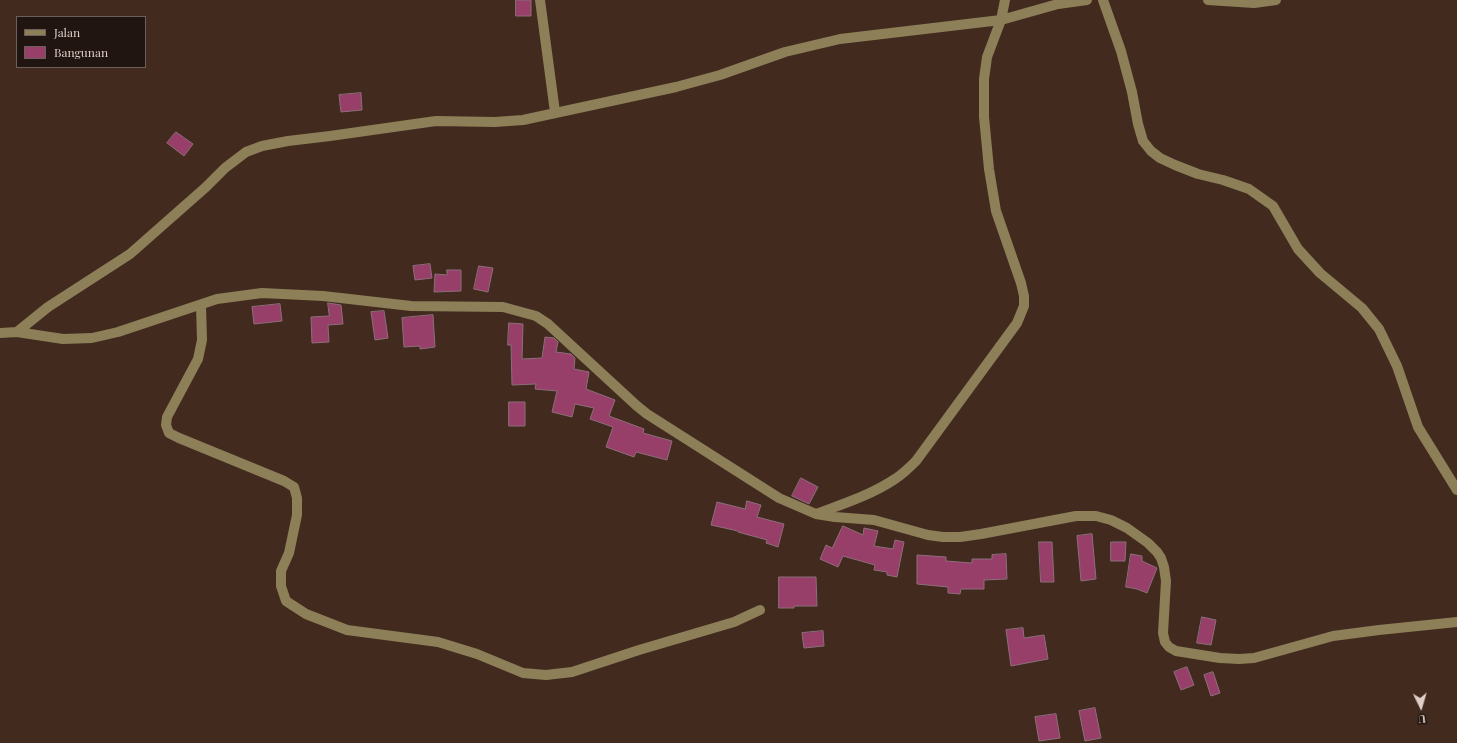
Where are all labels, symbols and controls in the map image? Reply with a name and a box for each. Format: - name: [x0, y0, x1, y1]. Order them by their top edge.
- legend: [16, 16, 146, 68]
- text: Jalan: [54, 24, 80, 40]
- text: Bangunan: [54, 44, 108, 60]
- north arrow: [1401, 687, 1441, 727]
- text: U: [1418, 712, 1427, 727]

